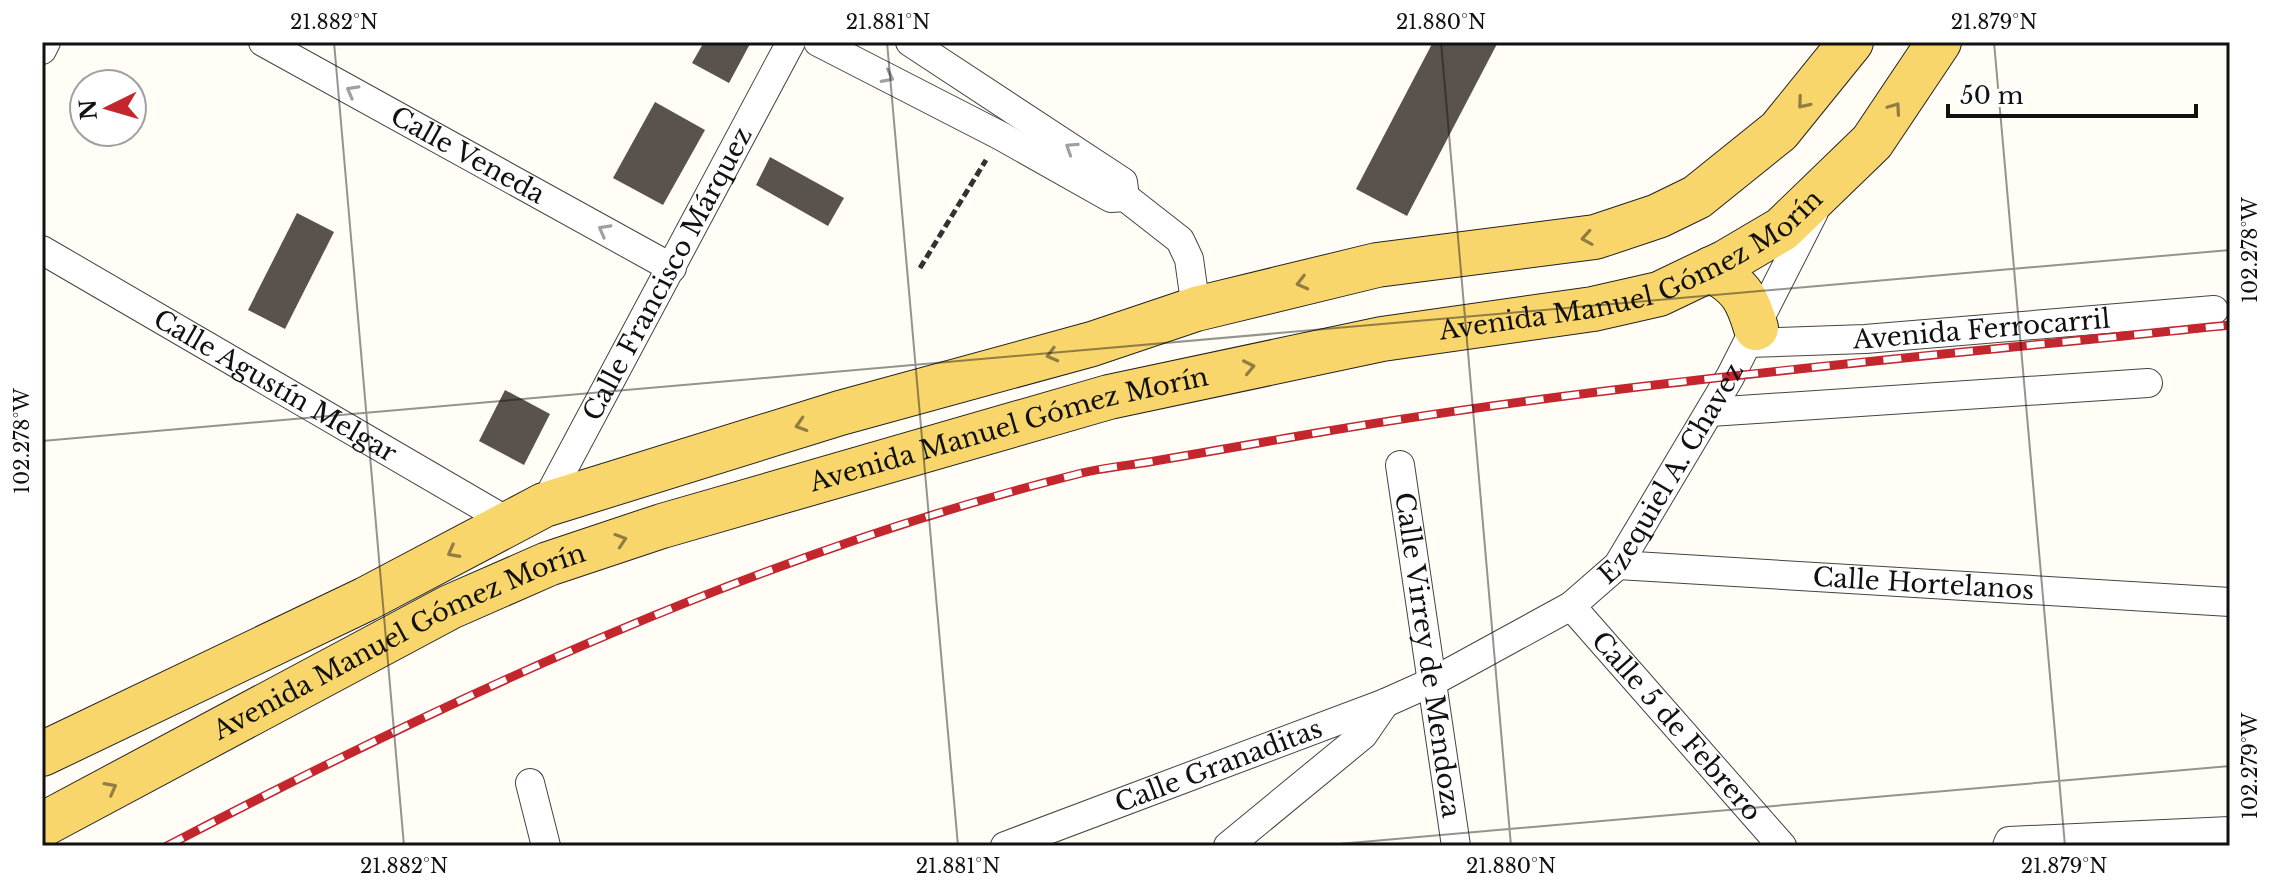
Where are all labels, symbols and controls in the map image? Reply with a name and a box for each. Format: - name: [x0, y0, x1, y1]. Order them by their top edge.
- text: 21.882°N: [290, 10, 378, 34]
- text: 21.881°N: [846, 10, 930, 34]
- text: 21.880°N: [1396, 10, 1486, 34]
- text: 21.879°N: [1951, 10, 2037, 34]
- north arrow: [68, 68, 148, 148]
- one-way arrow: [879, 68, 894, 83]
- scale bar: [1948, 68, 2196, 118]
- text: 50 m: [1960, 81, 2024, 110]
- one-way arrow: [346, 85, 361, 101]
- one-way arrow: [1798, 94, 1813, 108]
- text: N: [74, 98, 103, 121]
- street label: Calle Veneda: [385, 100, 551, 211]
- one-way arrow: [1886, 102, 1901, 116]
- street label: Calle Francisco Márquez: [576, 122, 759, 426]
- one-way arrow: [1066, 142, 1080, 157]
- street label: Avenida Manuel Gómez Morín: [1436, 183, 1829, 347]
- text: 102.278°W: [2238, 197, 2262, 303]
- one-way arrow: [598, 225, 612, 240]
- one-way arrow: [1580, 229, 1593, 246]
- one-way arrow: [1295, 274, 1309, 291]
- street label: Calle Agustín Melgar: [148, 303, 403, 469]
- street label: Avenida Ferrocarril: [1851, 303, 2111, 355]
- one-way arrow: [1045, 346, 1059, 363]
- street label: Ezequiel A. Chavez: [1592, 358, 1750, 591]
- one-way arrow: [1242, 359, 1255, 376]
- street label: Avenida Manuel Gómez Morín: [805, 360, 1211, 499]
- text: 102.278°W: [10, 388, 34, 494]
- one-way arrow: [795, 416, 809, 432]
- street label: Calle Virrey de Mendoza: [1388, 490, 1468, 820]
- one-way arrow: [613, 533, 627, 549]
- street label: Avenida Manuel Gómez Morín: [206, 537, 590, 747]
- one-way arrow: [447, 542, 461, 557]
- street label: Calle Hortelanos: [1812, 561, 2035, 606]
- street label: Calle 5 de Febrero: [1585, 625, 1768, 827]
- street label: Calle Granaditas: [1110, 712, 1326, 819]
- text: 102.279°W: [2238, 712, 2262, 819]
- one-way arrow: [102, 782, 116, 798]
- text: 21.882°N: [360, 854, 448, 878]
- text: 21.881°N: [916, 854, 1000, 878]
- text: 21.880°N: [1466, 854, 1556, 878]
- text: 21.879°N: [2021, 854, 2107, 878]

